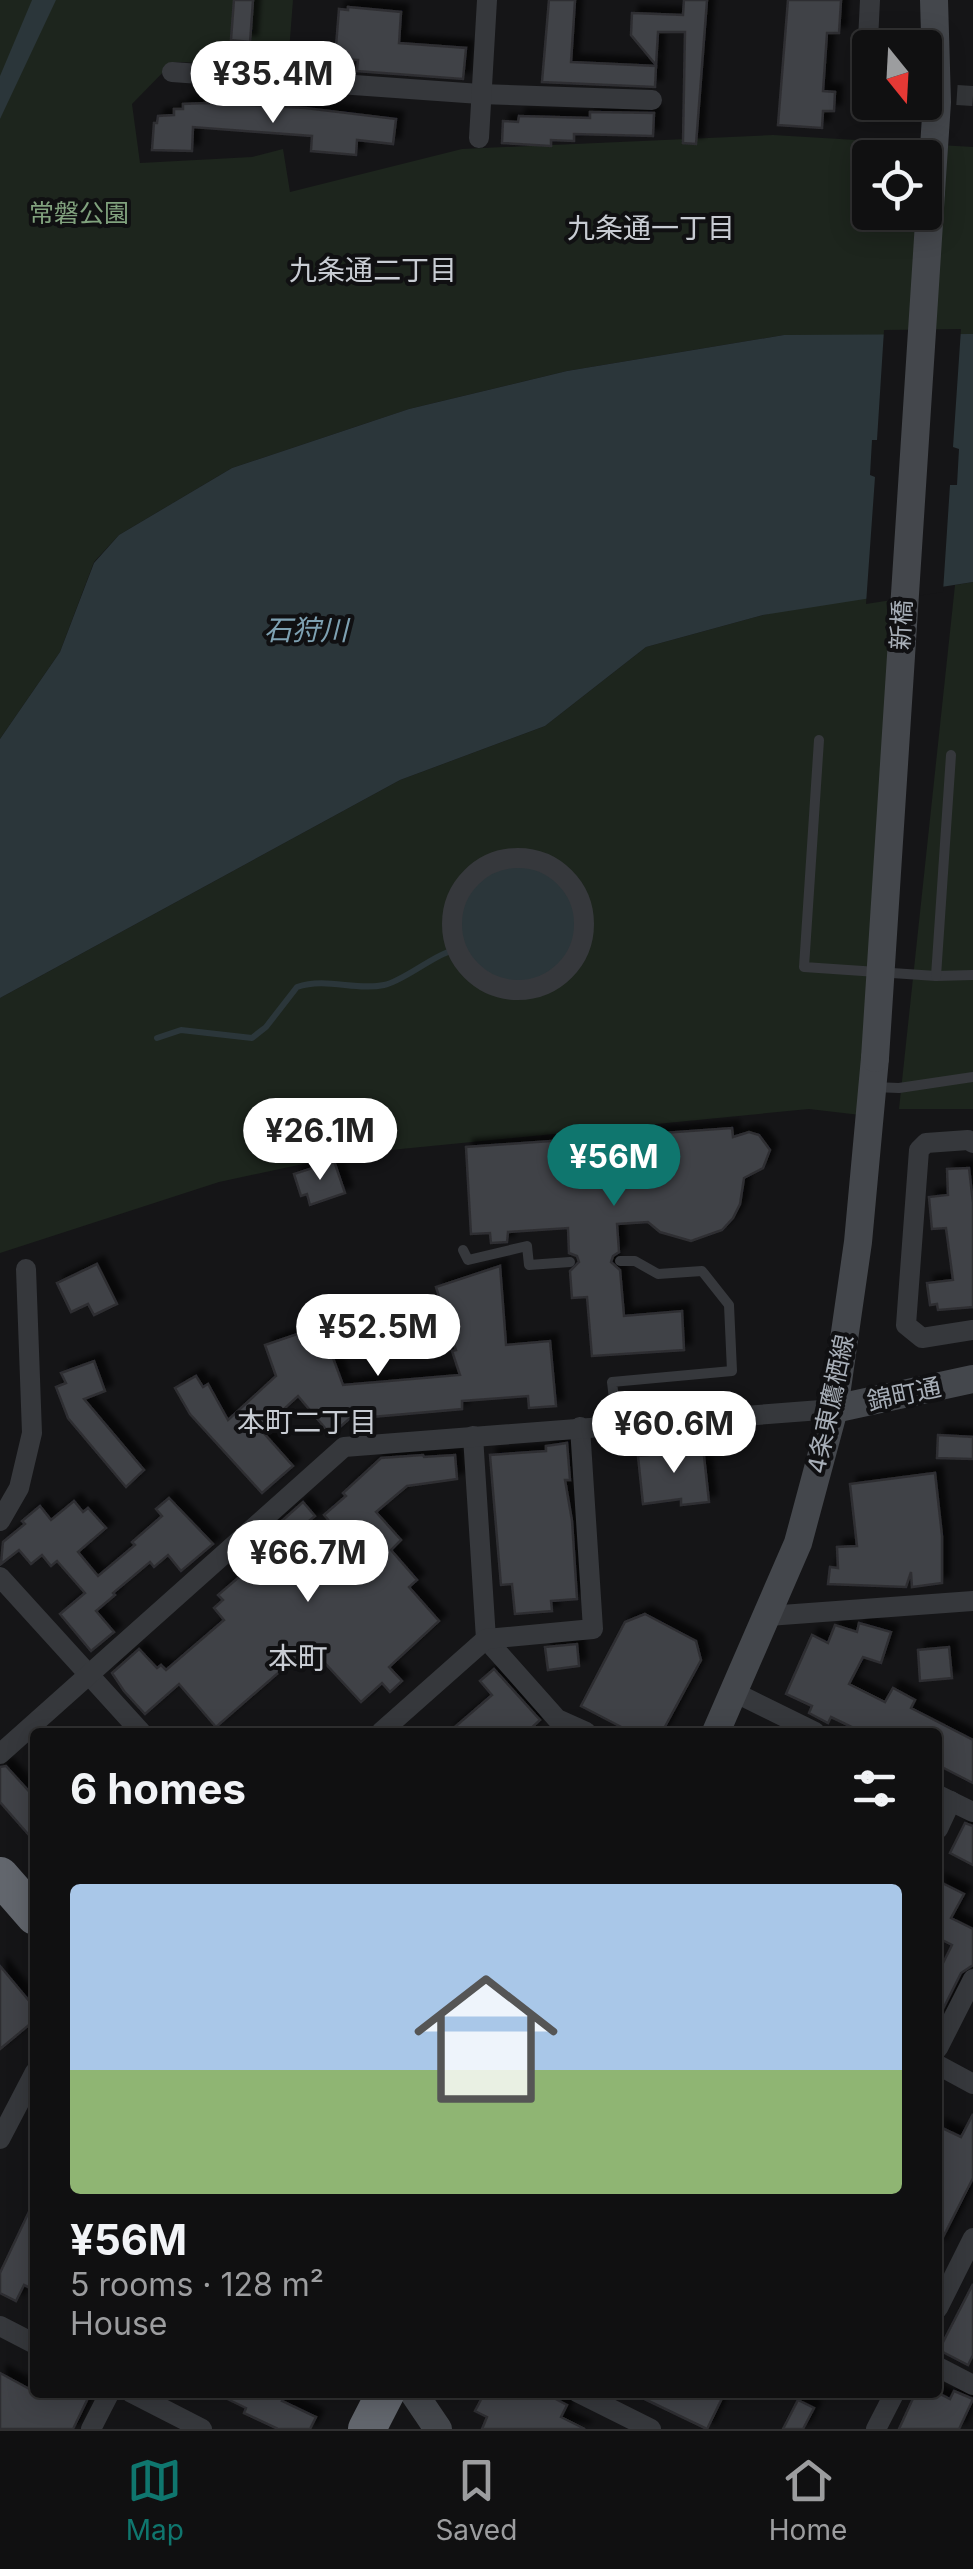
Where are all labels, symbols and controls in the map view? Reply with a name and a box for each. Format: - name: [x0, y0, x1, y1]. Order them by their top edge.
- north arrow: [852, 30, 942, 120]
- map controls: [852, 30, 942, 230]
- pin: ¥35.4M: [192, 41, 354, 126]
- text: ¥35.4M: [213, 54, 333, 93]
- button: locate: [852, 140, 942, 230]
- park label: 常磐公園: [29, 198, 129, 228]
- district label: 九条通一丁目: [567, 211, 735, 245]
- district label: 九条通二丁目: [289, 253, 457, 287]
- street label: 新橋: [885, 599, 917, 651]
- water label: 石狩川: [264, 613, 351, 647]
- pin: ¥26.1M: [239, 1098, 401, 1183]
- text: ¥26.1M: [265, 1111, 375, 1150]
- pin: ¥56M: [555, 1124, 673, 1209]
- text: ¥56M: [569, 1137, 659, 1176]
- pin: ¥52.5M: [297, 1294, 459, 1379]
- text: ¥52.5M: [318, 1307, 438, 1346]
- street label: 4条東鷹栖線: [801, 1332, 859, 1476]
- street label: 錦町通: [864, 1372, 944, 1416]
- pin: ¥60.6M: [593, 1391, 755, 1476]
- text: ¥60.6M: [614, 1404, 734, 1443]
- district label: 本町二丁目: [237, 1405, 377, 1439]
- pin: ¥66.7M: [227, 1520, 389, 1605]
- text: ¥66.7M: [249, 1533, 367, 1572]
- district label: 本町: [268, 1640, 328, 1676]
- icon: filters: [847, 1761, 902, 1816]
- text: 6 homes: [70, 1763, 246, 1814]
- icon: home: [396, 1949, 576, 2129]
- text: ¥56M: [70, 2214, 187, 2265]
- text: 5 rooms · 128 m²: [70, 2265, 324, 2304]
- text: House: [70, 2304, 167, 2343]
- tab: Map: [126, 2453, 184, 2547]
- tab: Saved: [435, 2453, 517, 2547]
- tab: Home: [769, 2453, 847, 2547]

